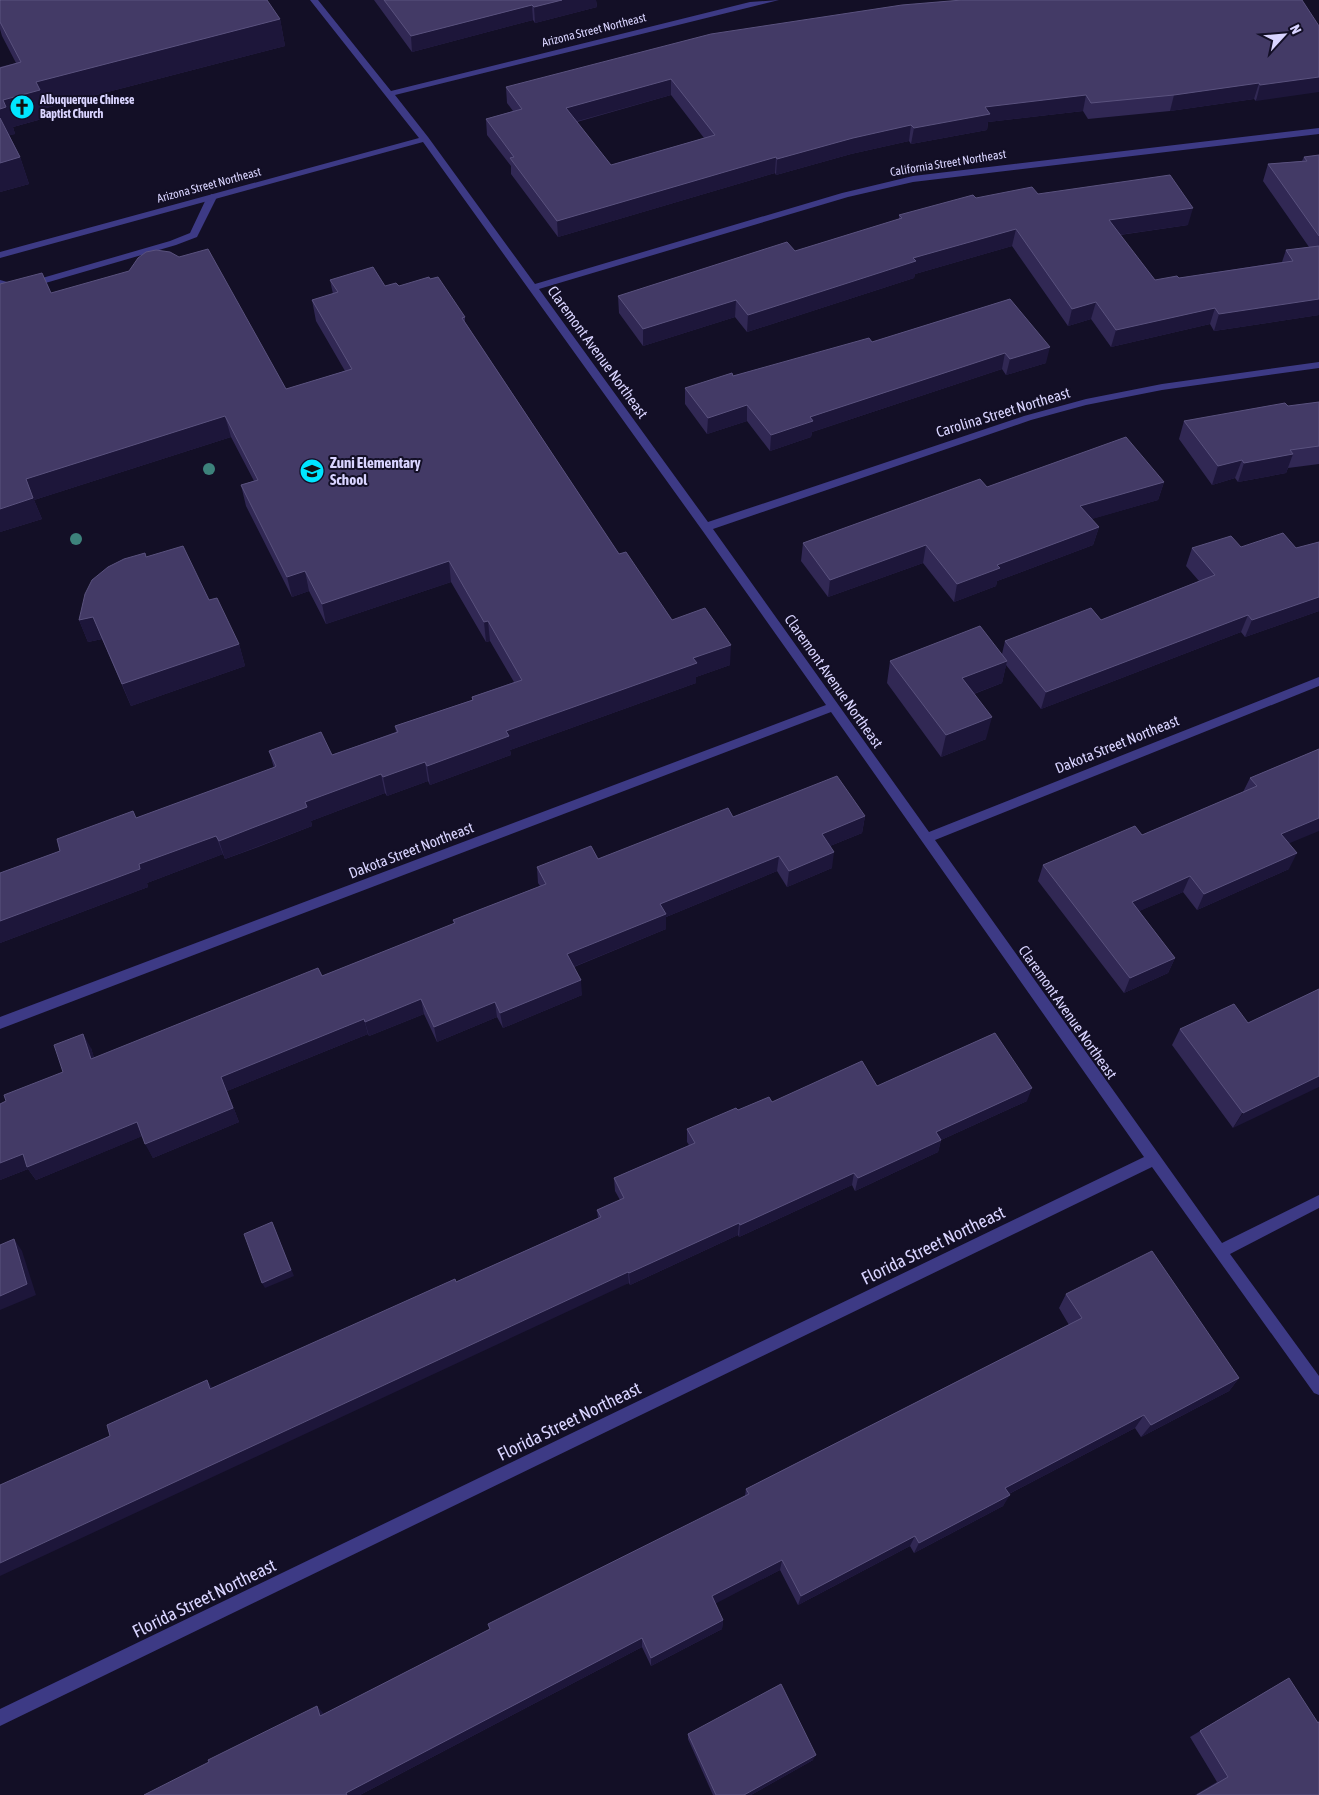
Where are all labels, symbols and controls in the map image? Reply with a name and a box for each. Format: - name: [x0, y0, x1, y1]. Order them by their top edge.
- street label: Arizona Street Northeast: [540, 10, 648, 50]
- north arrow: [1259, 10, 1309, 60]
- text: N: [1287, 22, 1305, 37]
- place label: Albuquerque Chinese Baptist Church: [39, 93, 135, 121]
- church icon: Albuquerque Chinese Baptist Church: [9, 94, 35, 120]
- street label: California Street Northeast: [889, 147, 1008, 179]
- street label: Arizona Street Northeast: [155, 164, 263, 206]
- street label: Claremont Avenue Northeast: [544, 283, 652, 421]
- street label: Carolina Street Northeast: [934, 384, 1072, 440]
- place label: Zuni Elementary School: [330, 454, 421, 488]
- school or university icon: Zuni Elementary School: [299, 458, 325, 484]
- street label: Claremont Avenue Northeast: [781, 611, 887, 751]
- street label: Dakota Street Northeast: [1053, 711, 1181, 777]
- street label: Dakota Street Northeast: [346, 818, 476, 882]
- street label: Claremont Avenue Northeast: [1015, 942, 1121, 1082]
- street label: Florida Street Northeast: [858, 1201, 1008, 1289]
- street label: Florida Street Northeast: [494, 1377, 644, 1465]
- street label: Florida Street Northeast: [129, 1554, 279, 1642]

